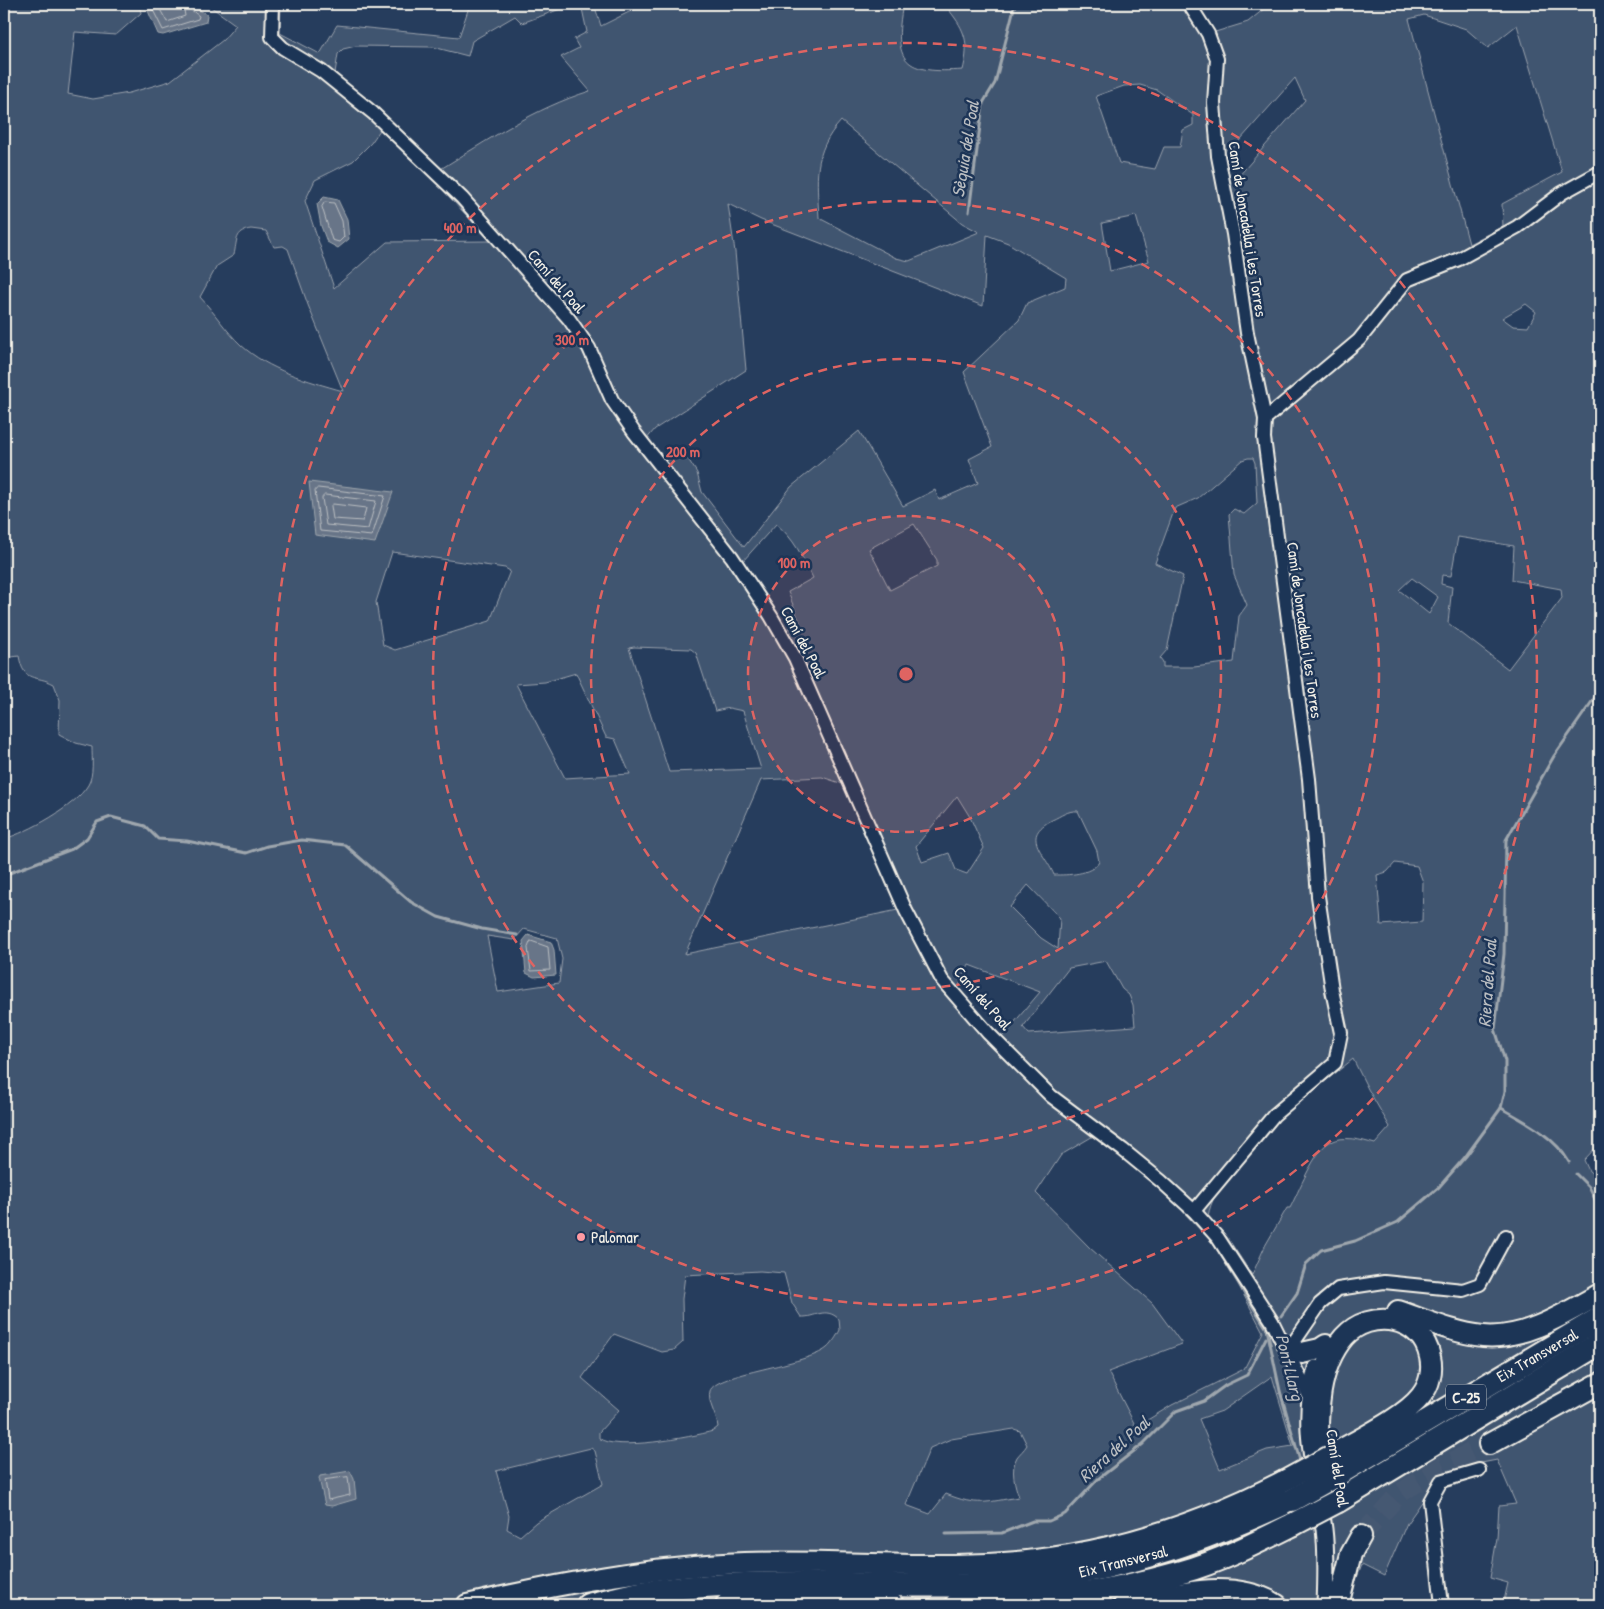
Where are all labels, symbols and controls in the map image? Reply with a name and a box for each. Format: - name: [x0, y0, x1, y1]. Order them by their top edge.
- water label: Sèquia del Poal: [945, 98, 985, 199]
- street label: Camí de Joncadella i les Torres: [1223, 140, 1273, 318]
- text: 400 m: [444, 217, 476, 238]
- street label: Camí del Poal: [523, 244, 592, 318]
- text: 300 m: [555, 329, 589, 350]
- text: 200 m: [666, 441, 700, 462]
- street label: Camí de Joncadella i les Torres: [1282, 541, 1328, 719]
- text: 100 m: [778, 552, 810, 573]
- street label: Camí del Poal: [776, 602, 832, 682]
- centre of rings: [897, 665, 915, 683]
- water label: Riera del Poal: [1471, 937, 1503, 1028]
- street label: Camí del Poal: [949, 961, 1018, 1035]
- place label: Palomar: [591, 1226, 639, 1248]
- marker: Palomar: [575, 1231, 587, 1243]
- street label: Eix Transversal: [1492, 1322, 1582, 1387]
- water label: Pont Llarg: [1270, 1331, 1311, 1404]
- road number: C-25: [1446, 1384, 1486, 1410]
- water label: Riera del Poal: [1073, 1409, 1156, 1488]
- street label: Camí del Poal: [1321, 1428, 1355, 1509]
- street label: Eix Transversal: [1076, 1539, 1170, 1583]

